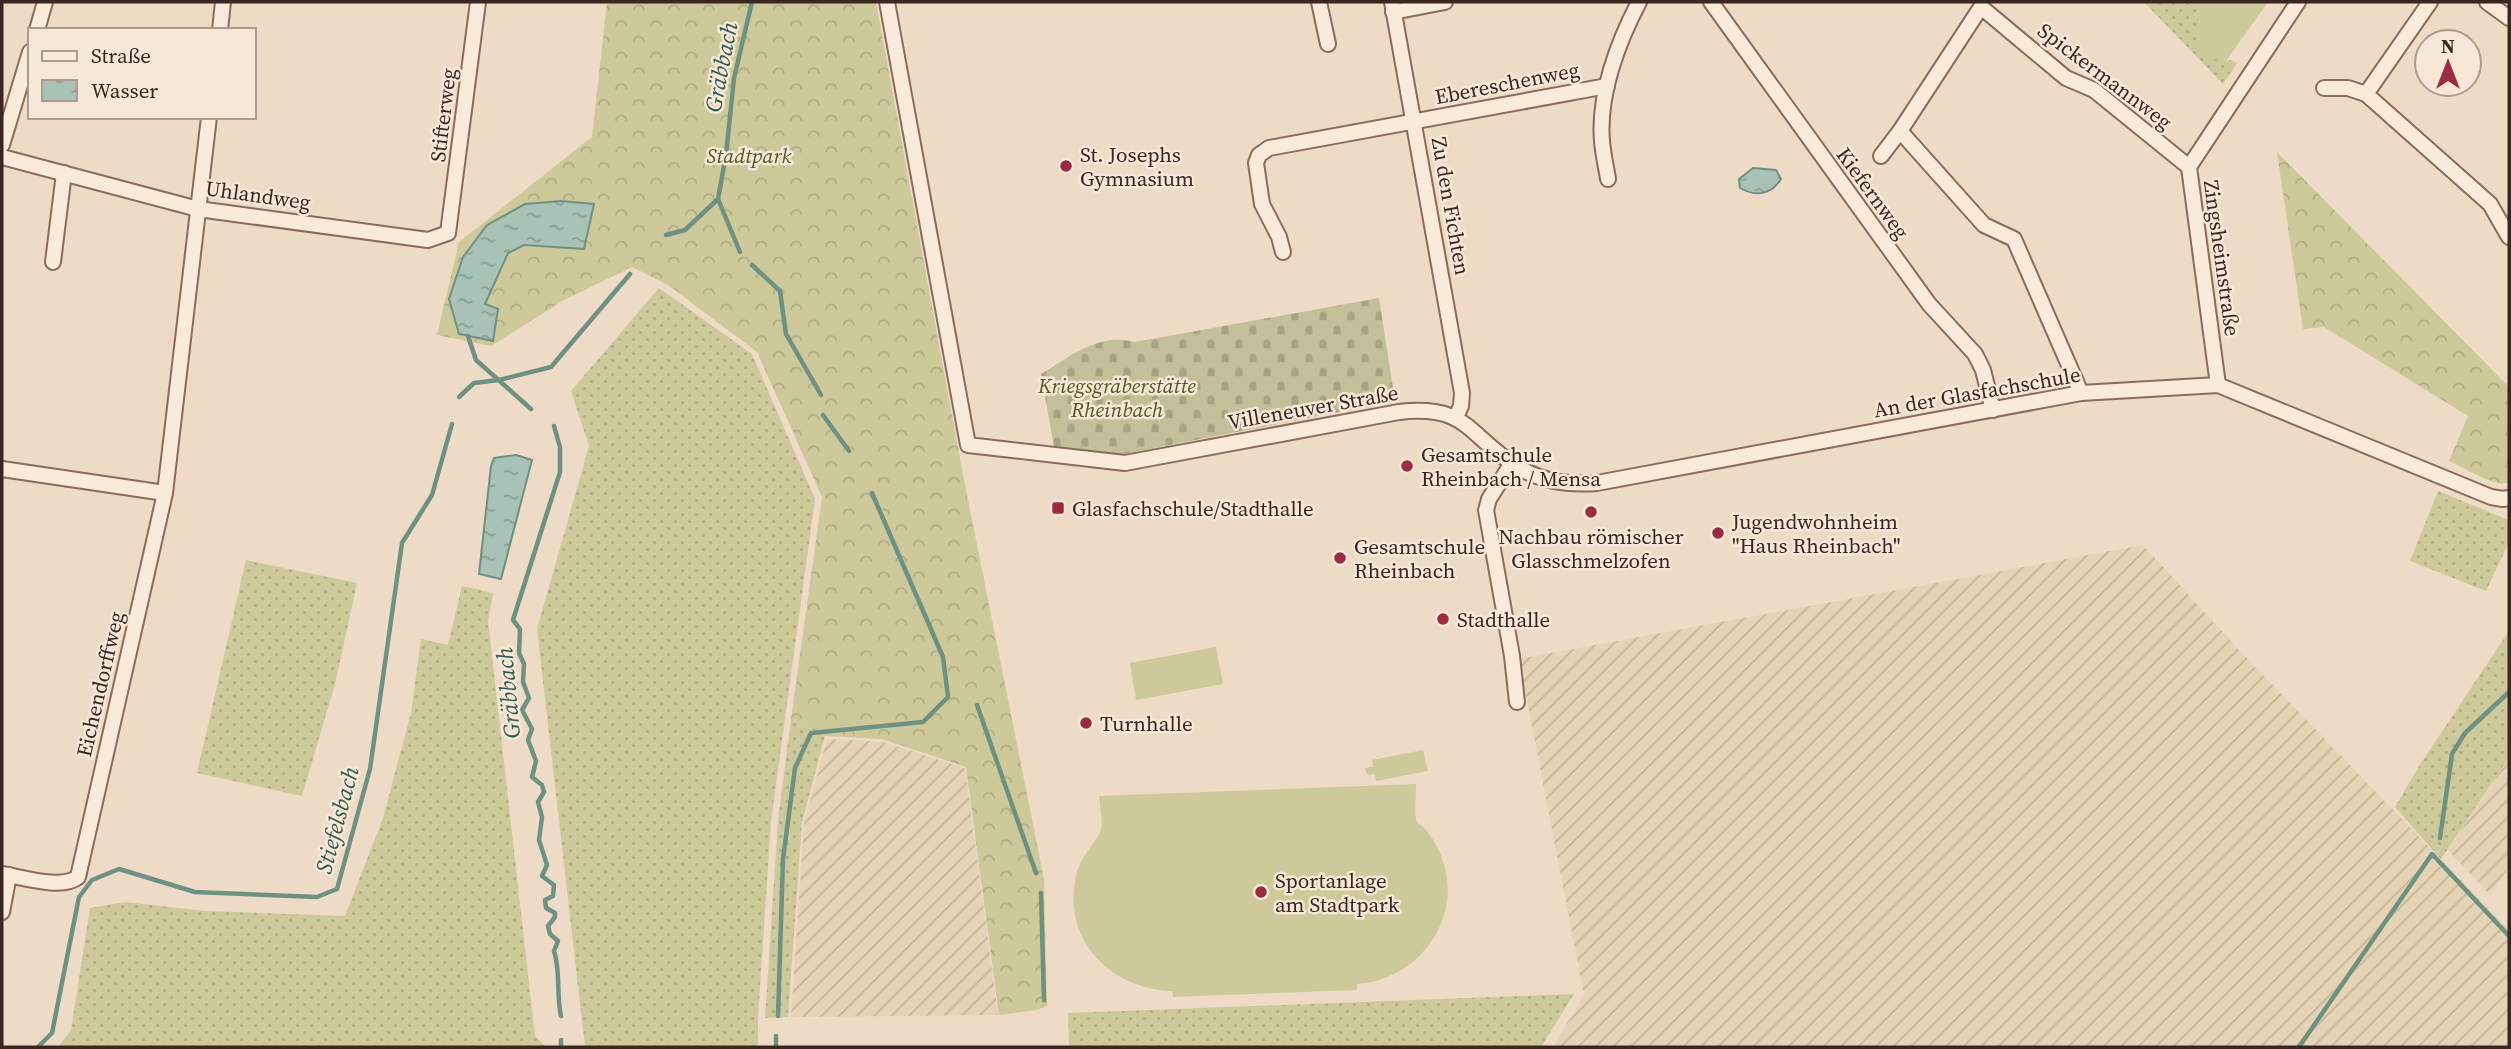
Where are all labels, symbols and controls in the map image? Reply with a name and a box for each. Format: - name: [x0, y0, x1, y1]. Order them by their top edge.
- street label: Spickermannweg: [2032, 16, 2178, 136]
- water label: Gräbbach: [697, 19, 746, 115]
- legend: [28, 28, 256, 119]
- north arrow: [2413, 28, 2483, 98]
- text: N: [2441, 33, 2455, 59]
- text: Straße: [91, 41, 151, 70]
- street label: Ebereschenweg: [1432, 55, 1582, 111]
- street label: Stifterweg: [423, 66, 463, 164]
- text: Wasser: [91, 76, 158, 105]
- street label: Zu den Fichten: [1425, 135, 1477, 278]
- place label: St. Josephs Gymnasium: [1080, 140, 1194, 193]
- park label: Stadtpark: [707, 141, 792, 170]
- street label: Kiefernweg: [1830, 141, 1916, 245]
- marker: St. Josephs Gymnasium: [1058, 158, 1074, 174]
- street label: Uhlandweg: [203, 173, 313, 217]
- street label: Zingsheimstraße: [2197, 178, 2247, 338]
- street label: An der Glasfachschule: [1871, 360, 2083, 424]
- park label: Kriegsgräberstätte Rheinbach: [1037, 371, 1196, 424]
- street label: Villeneuver Straße: [1225, 378, 1401, 436]
- place label: Gesamtschule Rheinbach / Mensa: [1421, 440, 1601, 493]
- marker: Gesamtschule Rheinbach / Mensa: [1399, 458, 1415, 474]
- place label: Glasfachschule/Stadthalle: [1072, 494, 1314, 523]
- marker: Glasfachschule/Stadthalle: [1050, 500, 1066, 516]
- marker: Nachbau römischer Glasschmelzofen: [1583, 504, 1599, 520]
- place label: Jugendwohnheim "Haus Rheinbach": [1731, 507, 1900, 560]
- place label: Nachbau römischer Glasschmelzofen: [1498, 522, 1684, 575]
- marker: Jugendwohnheim "Haus Rheinbach": [1710, 525, 1726, 541]
- place label: Gesamtschule Rheinbach: [1354, 532, 1485, 585]
- marker: Gesamtschule Rheinbach: [1332, 550, 1348, 566]
- place label: Stadthalle: [1457, 605, 1550, 634]
- street label: Eichendorffweg: [69, 608, 131, 760]
- marker: Stadthalle: [1435, 611, 1451, 627]
- water label: Gräbbach: [488, 646, 528, 740]
- place label: Turnhalle: [1100, 709, 1193, 738]
- marker: Turnhalle: [1078, 715, 1094, 731]
- water label: Stiefelsbach: [307, 762, 367, 877]
- place label: Sportanlage am Stadtpark: [1275, 866, 1400, 919]
- marker: Sportanlage am Stadtpark: [1253, 884, 1269, 900]

